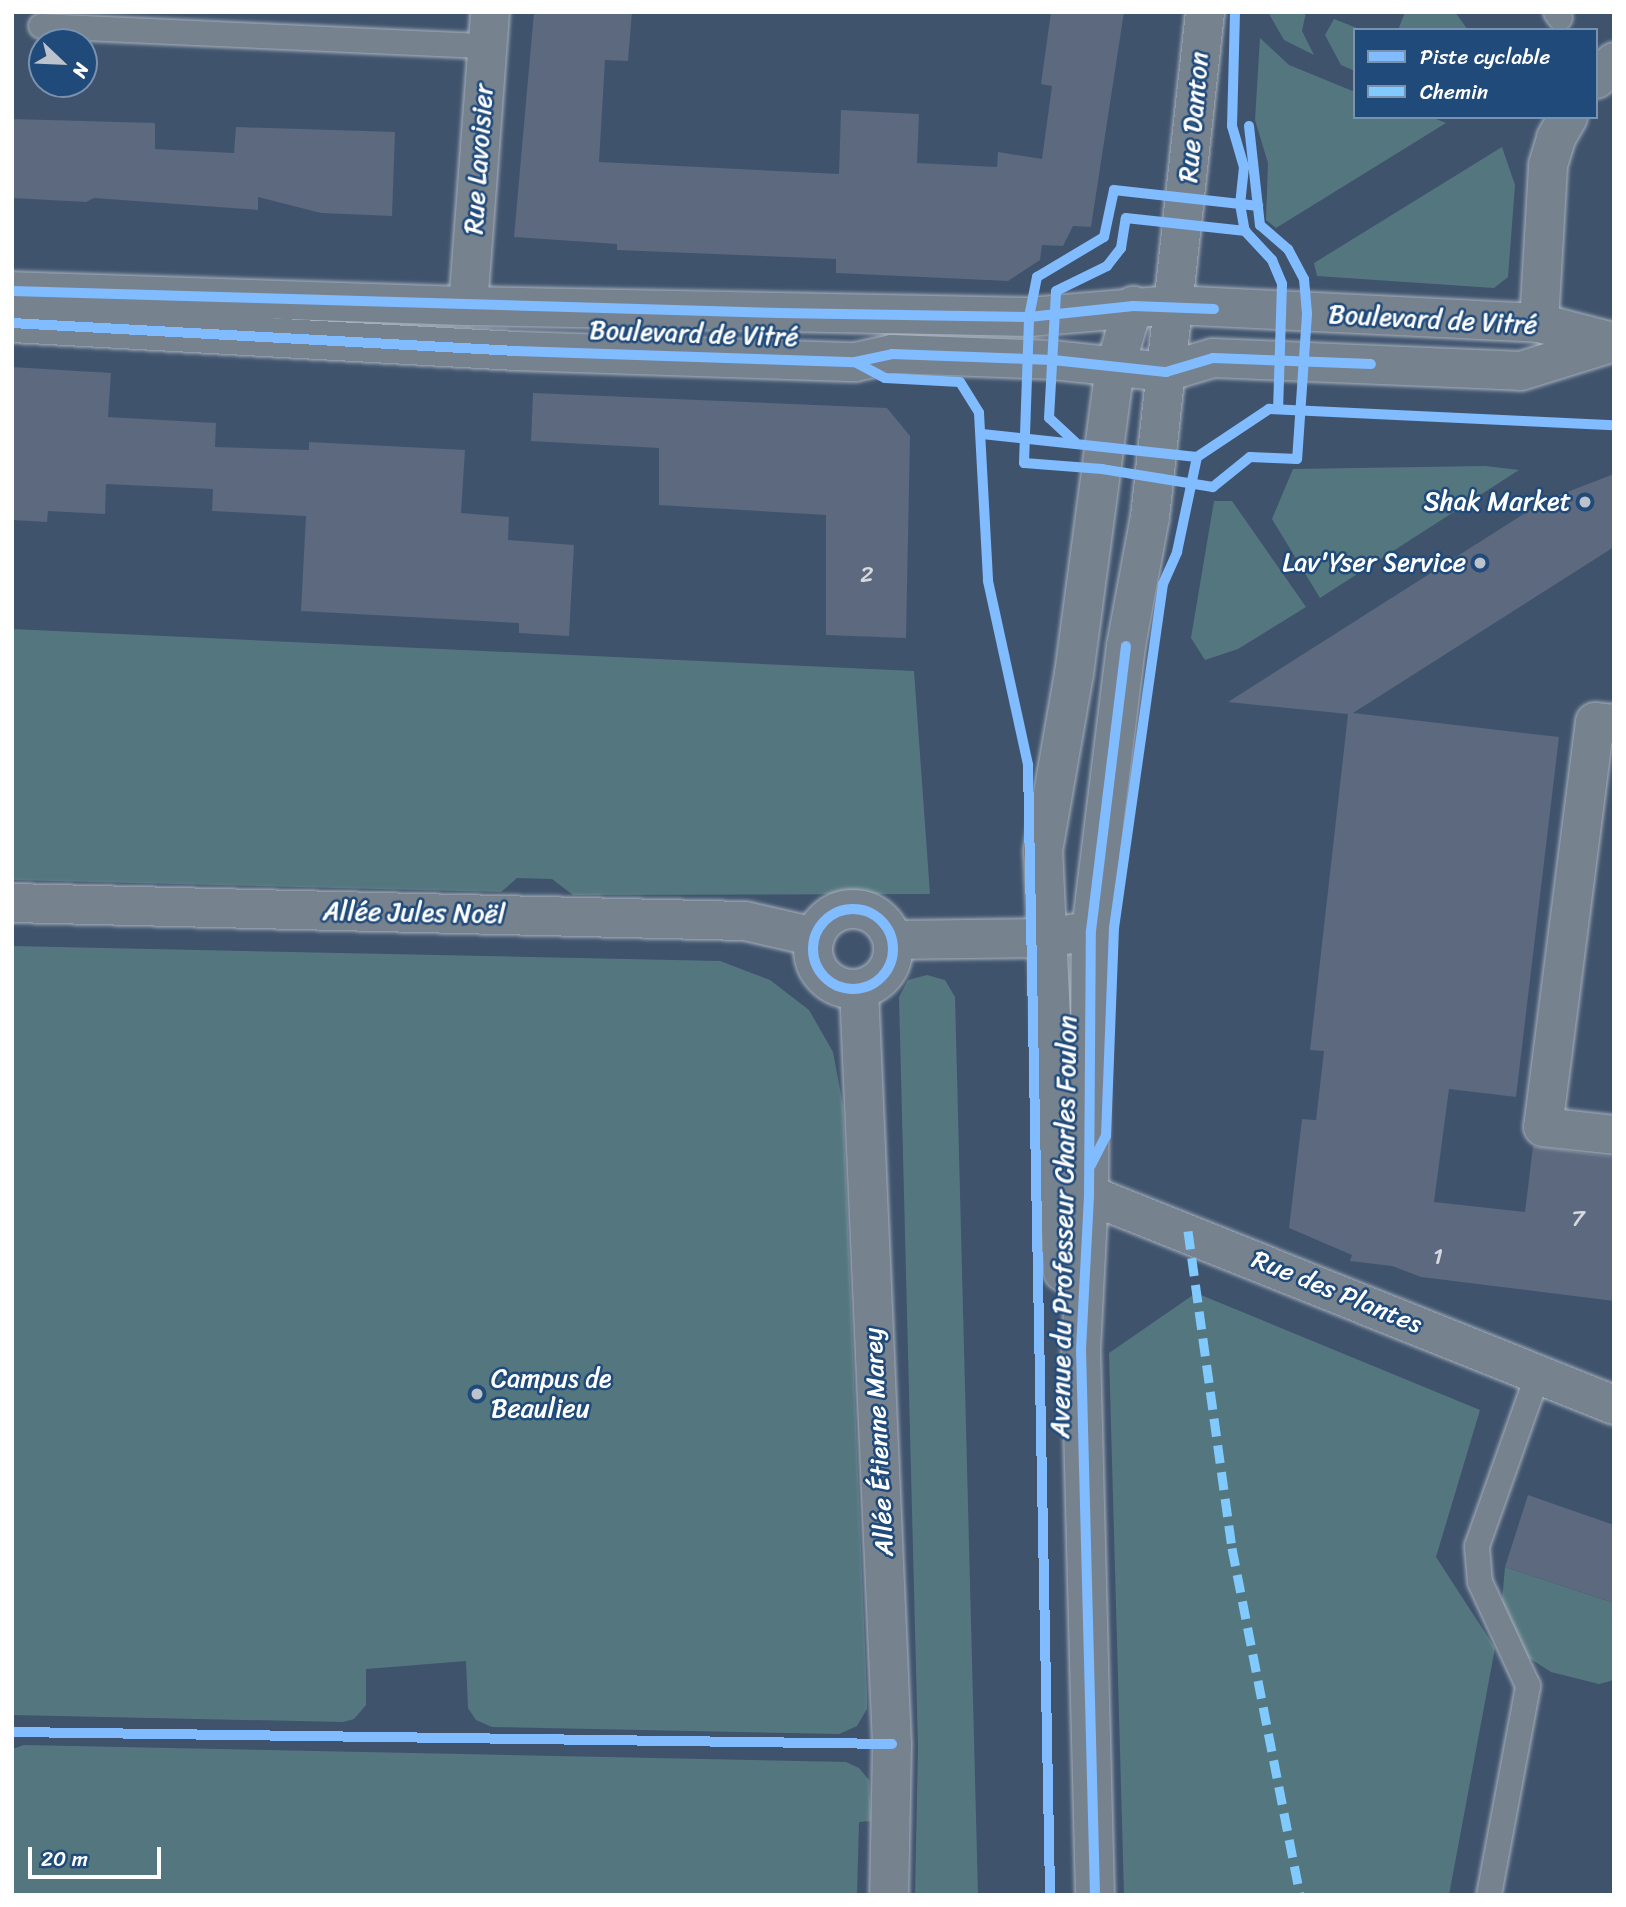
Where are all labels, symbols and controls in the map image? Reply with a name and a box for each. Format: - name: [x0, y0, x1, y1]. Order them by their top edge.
- north arrow: [28, 28, 98, 98]
- legend: [1353, 28, 1598, 119]
- text: Piste cyclable: [1420, 38, 1550, 76]
- street label: Rue Danton: [1173, 50, 1215, 184]
- text: N: [63, 58, 99, 83]
- text: Chemin: [1420, 73, 1488, 111]
- street label: Rue Lavoisier: [458, 83, 500, 235]
- street label: Boulevard de Vitré: [1327, 299, 1539, 341]
- street label: Boulevard de Vitré: [588, 315, 800, 353]
- place label: Shak Market: [1425, 486, 1571, 518]
- marker: Shak Market: [1577, 494, 1593, 510]
- place label: Lav'Yser Service: [1280, 547, 1466, 579]
- marker: Lav'Yser Service: [1472, 555, 1488, 571]
- house number: 2: [860, 561, 874, 589]
- street label: Allée Jules Noël: [322, 896, 506, 930]
- street label: Avenue du Professeur Charles Foulon: [1045, 1015, 1083, 1439]
- house number: 7: [1571, 1205, 1585, 1233]
- house number: 1: [1433, 1243, 1443, 1271]
- street label: Rue des Plantes: [1247, 1244, 1427, 1340]
- street label: Allée Étienne Marey: [857, 1326, 901, 1558]
- place label: Campus de Beaulieu: [491, 1363, 612, 1424]
- marker: Campus de Beaulieu: [469, 1386, 485, 1402]
- scale bar: [32, 1834, 164, 1878]
- text: 20 m: [41, 1840, 88, 1878]

